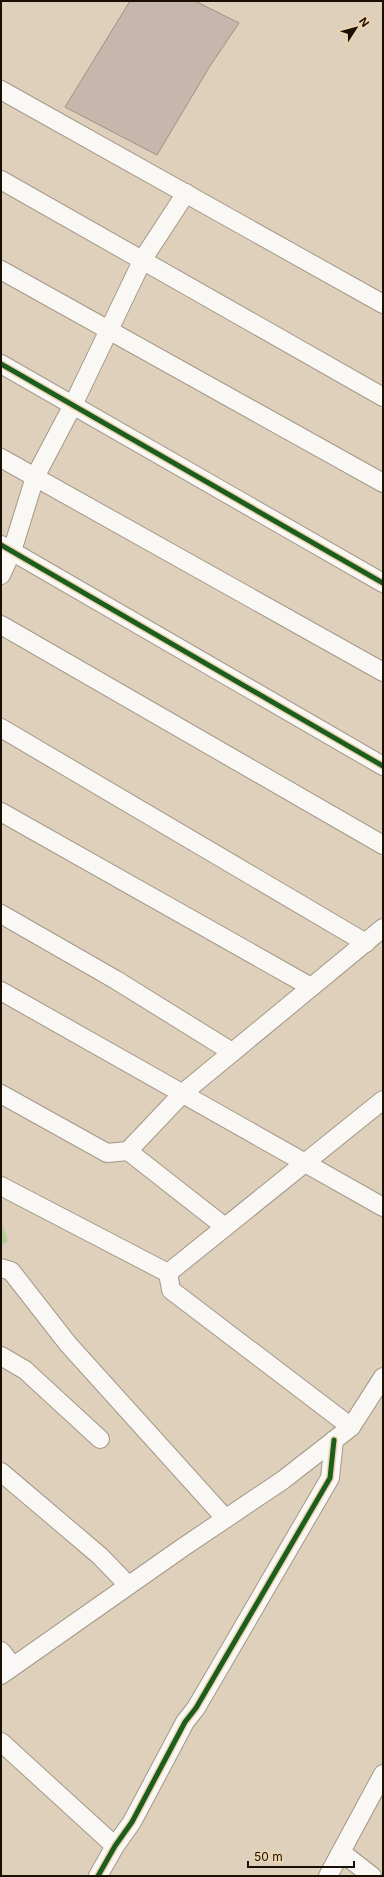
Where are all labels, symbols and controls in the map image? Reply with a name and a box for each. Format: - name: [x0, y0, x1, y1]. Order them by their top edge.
- north arrow: [336, 8, 376, 48]
- text: N: [356, 15, 372, 30]
- scale bar: [248, 1843, 354, 1869]
- text: 50 m: [254, 1849, 283, 1864]

